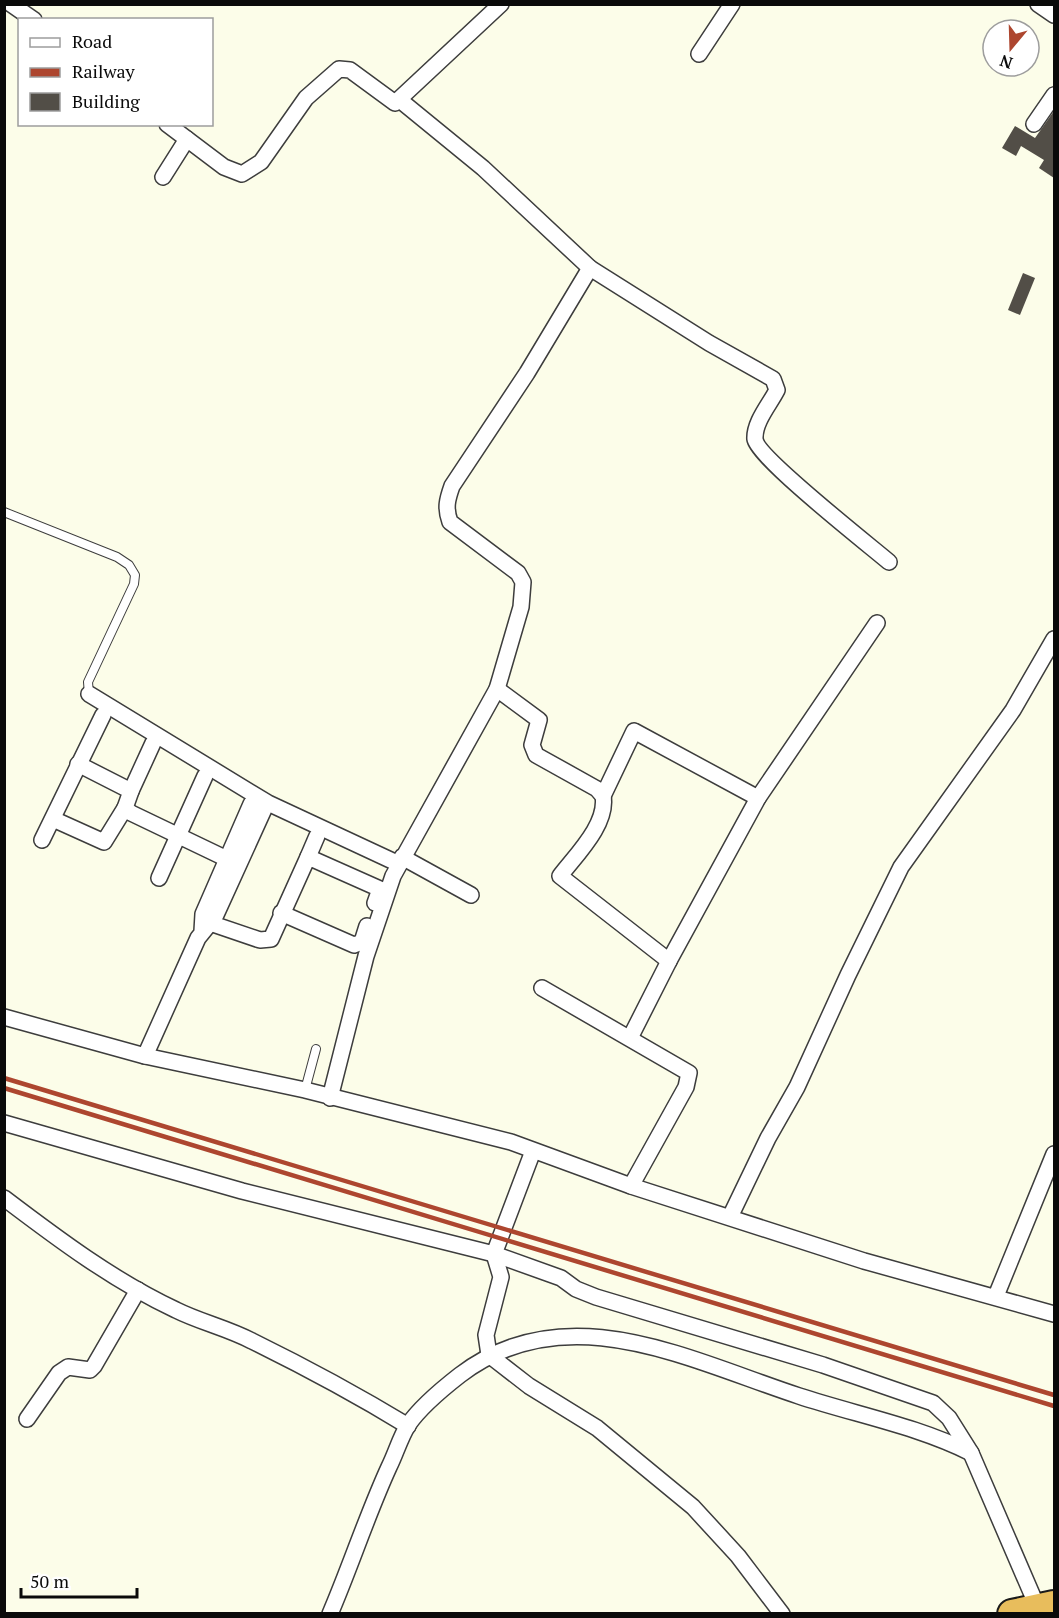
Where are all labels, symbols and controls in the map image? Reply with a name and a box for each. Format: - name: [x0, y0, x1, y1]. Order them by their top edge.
- legend: [18, 18, 213, 126]
- north arrow: [981, 18, 1041, 78]
- text: Road: [72, 29, 112, 53]
- text: N: [997, 50, 1015, 75]
- text: Railway: [72, 59, 136, 83]
- text: Building: [72, 89, 140, 113]
- scale bar: [21, 1561, 136, 1599]
- text: 50 m: [30, 1569, 70, 1593]

